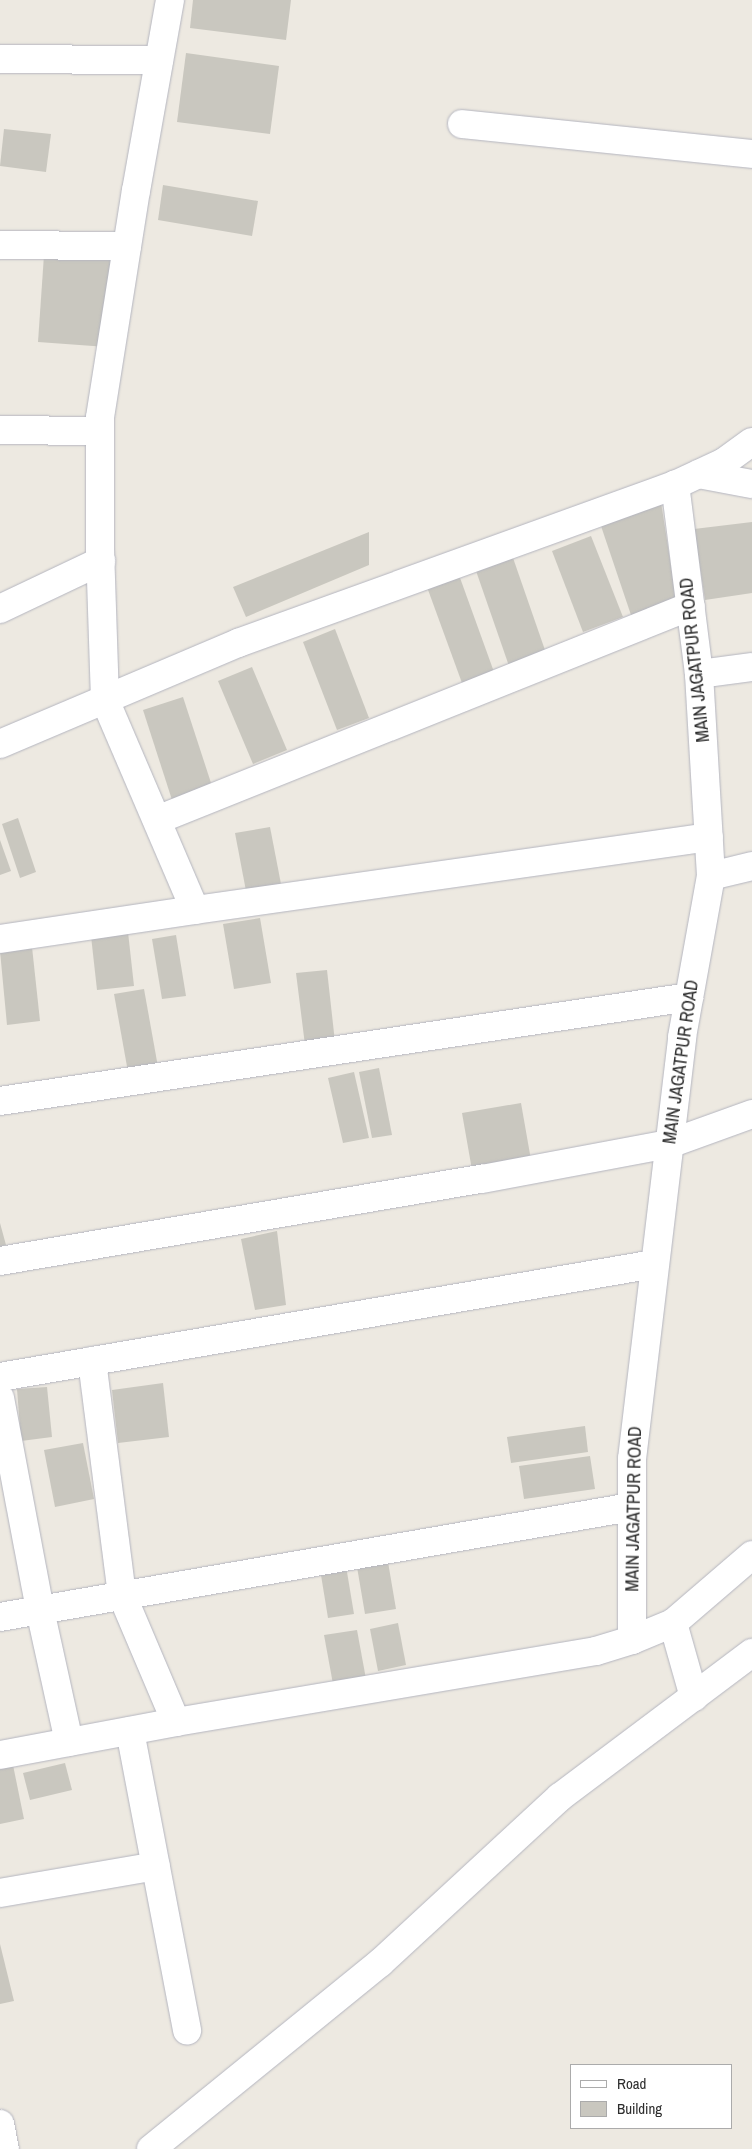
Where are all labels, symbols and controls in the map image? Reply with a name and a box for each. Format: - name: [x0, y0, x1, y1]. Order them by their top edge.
- street label: MAIN JAGATPUR ROAD: [676, 577, 714, 743]
- street label: MAIN JAGATPUR ROAD: [659, 979, 703, 1145]
- street label: MAIN JAGATPUR ROAD: [622, 1426, 646, 1592]
- legend: [570, 2064, 732, 2129]
- text: Road: [617, 2073, 646, 2094]
- text: Building: [617, 2098, 662, 2119]

